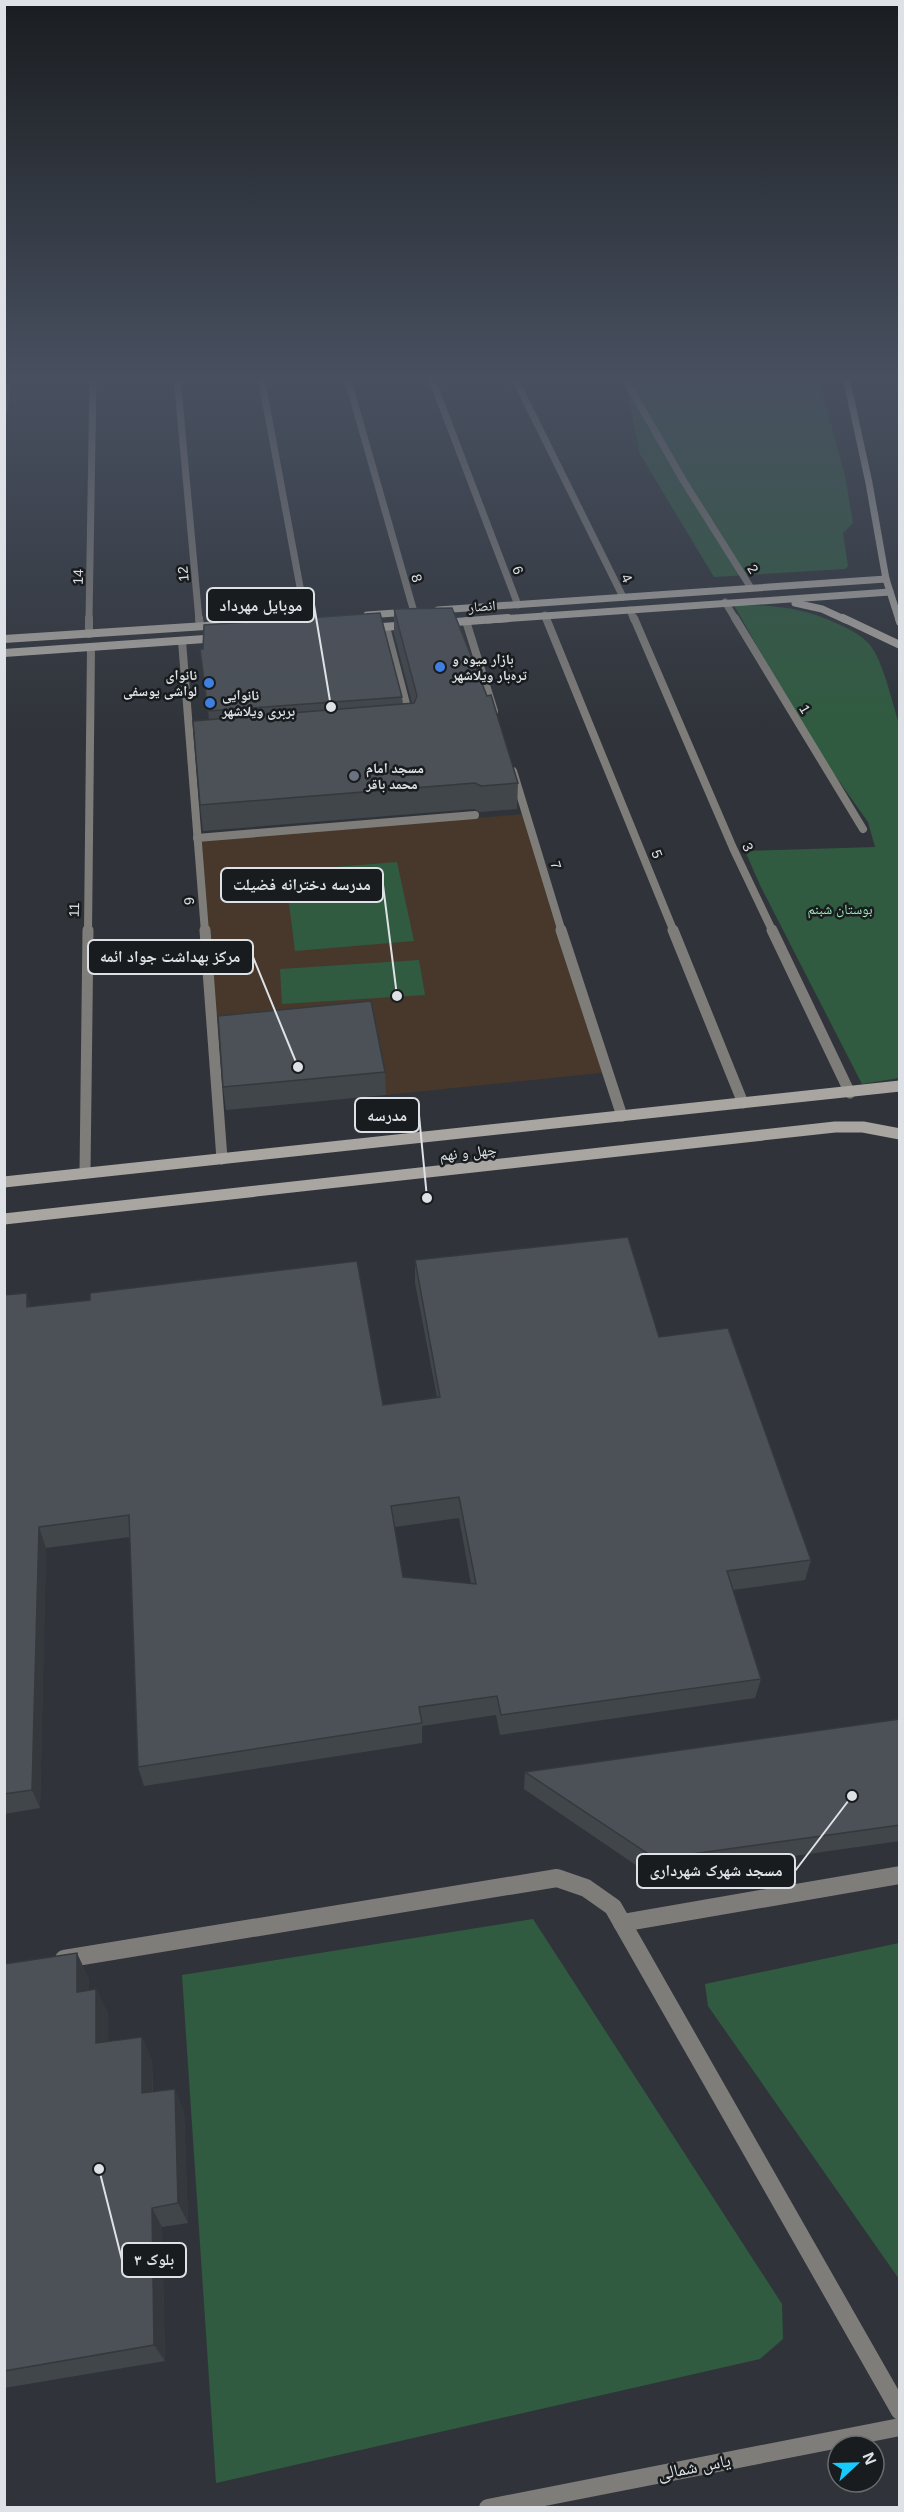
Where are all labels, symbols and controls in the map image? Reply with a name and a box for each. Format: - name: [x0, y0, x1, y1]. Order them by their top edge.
- street label: 2: [744, 561, 762, 577]
- street label: 6: [509, 563, 527, 577]
- street label: 12: [174, 565, 192, 582]
- street label: 14: [70, 569, 86, 585]
- street label: 4: [618, 571, 636, 585]
- street label: 8: [408, 572, 426, 584]
- callout: موبایل مهرداد: [207, 588, 314, 622]
- text: موبایل مهرداد: [220, 597, 302, 615]
- street label: انصار: [467, 597, 496, 616]
- place label: بازار میوه و تره‌بار ویلاشهر: [451, 651, 527, 684]
- marker: بازار میوه و تره‌بار ویلاشهر: [433, 660, 447, 674]
- place label: نانوای لواشی یوسفی: [123, 667, 197, 700]
- marker: نانوای لواشی یوسفی: [202, 676, 216, 690]
- place label: نانوایی بربری ویلاشهر: [221, 687, 295, 720]
- marker: نانوایی بربری ویلاشهر: [203, 696, 217, 710]
- street label: 1: [796, 702, 814, 717]
- place label: مسجد امام محمد باقر: [365, 760, 424, 793]
- marker: مسجد امام محمد باقر: [347, 769, 361, 783]
- street label: 3: [739, 840, 757, 854]
- street label: 5: [648, 847, 666, 861]
- street label: 7: [547, 859, 565, 871]
- callout: مدرسه دخترانه فضیلت: [221, 868, 383, 902]
- text: مدرسه دخترانه فضیلت: [233, 876, 371, 893]
- street label: 9: [181, 896, 197, 906]
- park label: بوستان شبنم: [807, 901, 873, 919]
- street label: 11: [66, 902, 82, 917]
- callout: مرکز بهداشت جواد ائمه: [88, 940, 253, 974]
- text: مرکز بهداشت جواد ائمه: [100, 948, 240, 966]
- callout: مدرسه: [355, 1098, 419, 1132]
- text: مدرسه: [367, 1107, 407, 1124]
- street label: چهل و نهم: [439, 1141, 498, 1165]
- callout: مسجد شهرک شهرداری: [637, 1854, 795, 1888]
- text: مسجد شهرک شهرداری: [649, 1862, 783, 1880]
- callout: بلوک ۳: [122, 2243, 186, 2277]
- text: بلوک ۳: [134, 2251, 174, 2269]
- north arrow: [826, 2434, 886, 2494]
- street label: یاس شمالی: [656, 2450, 732, 2485]
- text: N: [859, 2450, 879, 2467]

